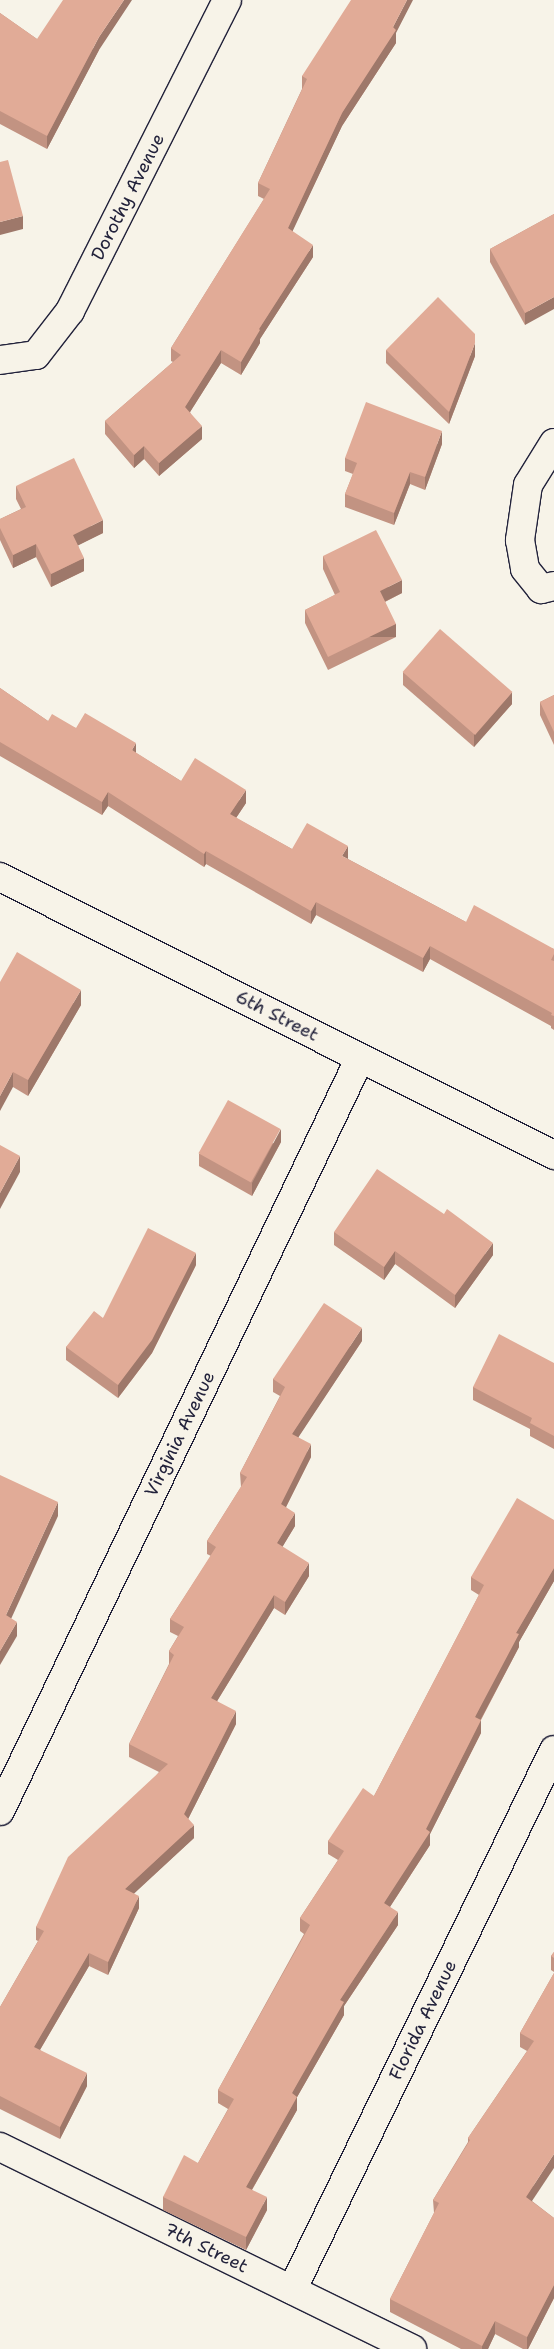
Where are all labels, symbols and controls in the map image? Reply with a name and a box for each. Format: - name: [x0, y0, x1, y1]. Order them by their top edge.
- street label: Dorothy Avenue: [87, 130, 169, 264]
- street label: 6th Street: [232, 986, 322, 1046]
- street label: Virginia Avenue: [140, 1368, 220, 1500]
- street label: Florida Avenue: [385, 1957, 461, 2083]
- street label: 7th Street: [161, 2219, 251, 2277]

